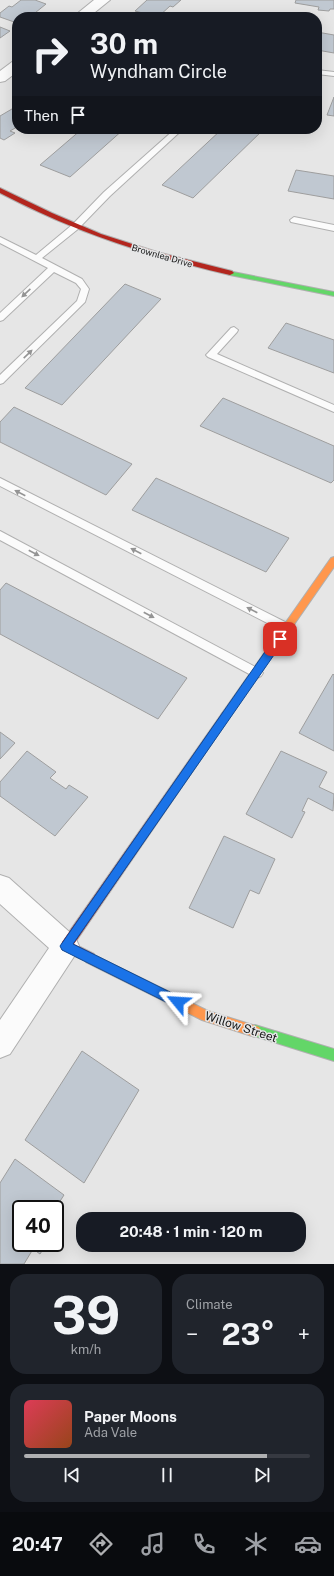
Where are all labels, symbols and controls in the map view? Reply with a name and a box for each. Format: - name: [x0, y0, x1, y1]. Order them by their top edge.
- text: 30 m: [90, 27, 158, 60]
- icon: right: [24, 28, 76, 80]
- text: Wyndham Circle: [90, 61, 227, 82]
- icon: arrive: [67, 104, 89, 126]
- text: Then: [24, 107, 59, 124]
- street label: Brownlea Drive: [130, 242, 194, 269]
- one-way arrow: [22, 288, 31, 297]
- one-way arrow: [23, 349, 33, 359]
- one-way arrow: [15, 489, 26, 496]
- one-way arrow: [131, 548, 142, 555]
- one-way arrow: [29, 550, 40, 557]
- one-way arrow: [247, 607, 258, 613]
- one-way arrow: [143, 612, 155, 618]
- pin: [263, 622, 297, 656]
- icon: arrive: [269, 628, 291, 650]
- position arrow: [157, 981, 199, 1023]
- street label: Willow Street: [203, 1009, 279, 1045]
- speed limit sign: 40: [12, 1200, 64, 1252]
- text: 20:48 · 1 min · 120 m: [120, 1223, 262, 1240]
- text: 39: [52, 1285, 120, 1346]
- text: Climate: [186, 1297, 233, 1312]
- text: 23°: [221, 1316, 275, 1352]
- text: −: [186, 1321, 198, 1347]
- text: +: [298, 1321, 310, 1347]
- text: km/h: [71, 1342, 101, 1357]
- text: Paper Moons: [84, 1408, 177, 1425]
- text: Ada Vale: [84, 1425, 137, 1440]
- icon: previous: [61, 1464, 83, 1486]
- icon: pause: [156, 1464, 178, 1486]
- icon: next: [251, 1464, 273, 1486]
- icon: directions: [87, 1530, 115, 1558]
- icon: music: [139, 1530, 167, 1558]
- icon: phone: [190, 1530, 218, 1558]
- icon: climate: [242, 1530, 270, 1558]
- icon: car: [294, 1530, 322, 1558]
- text: 20:47: [12, 1534, 63, 1555]

